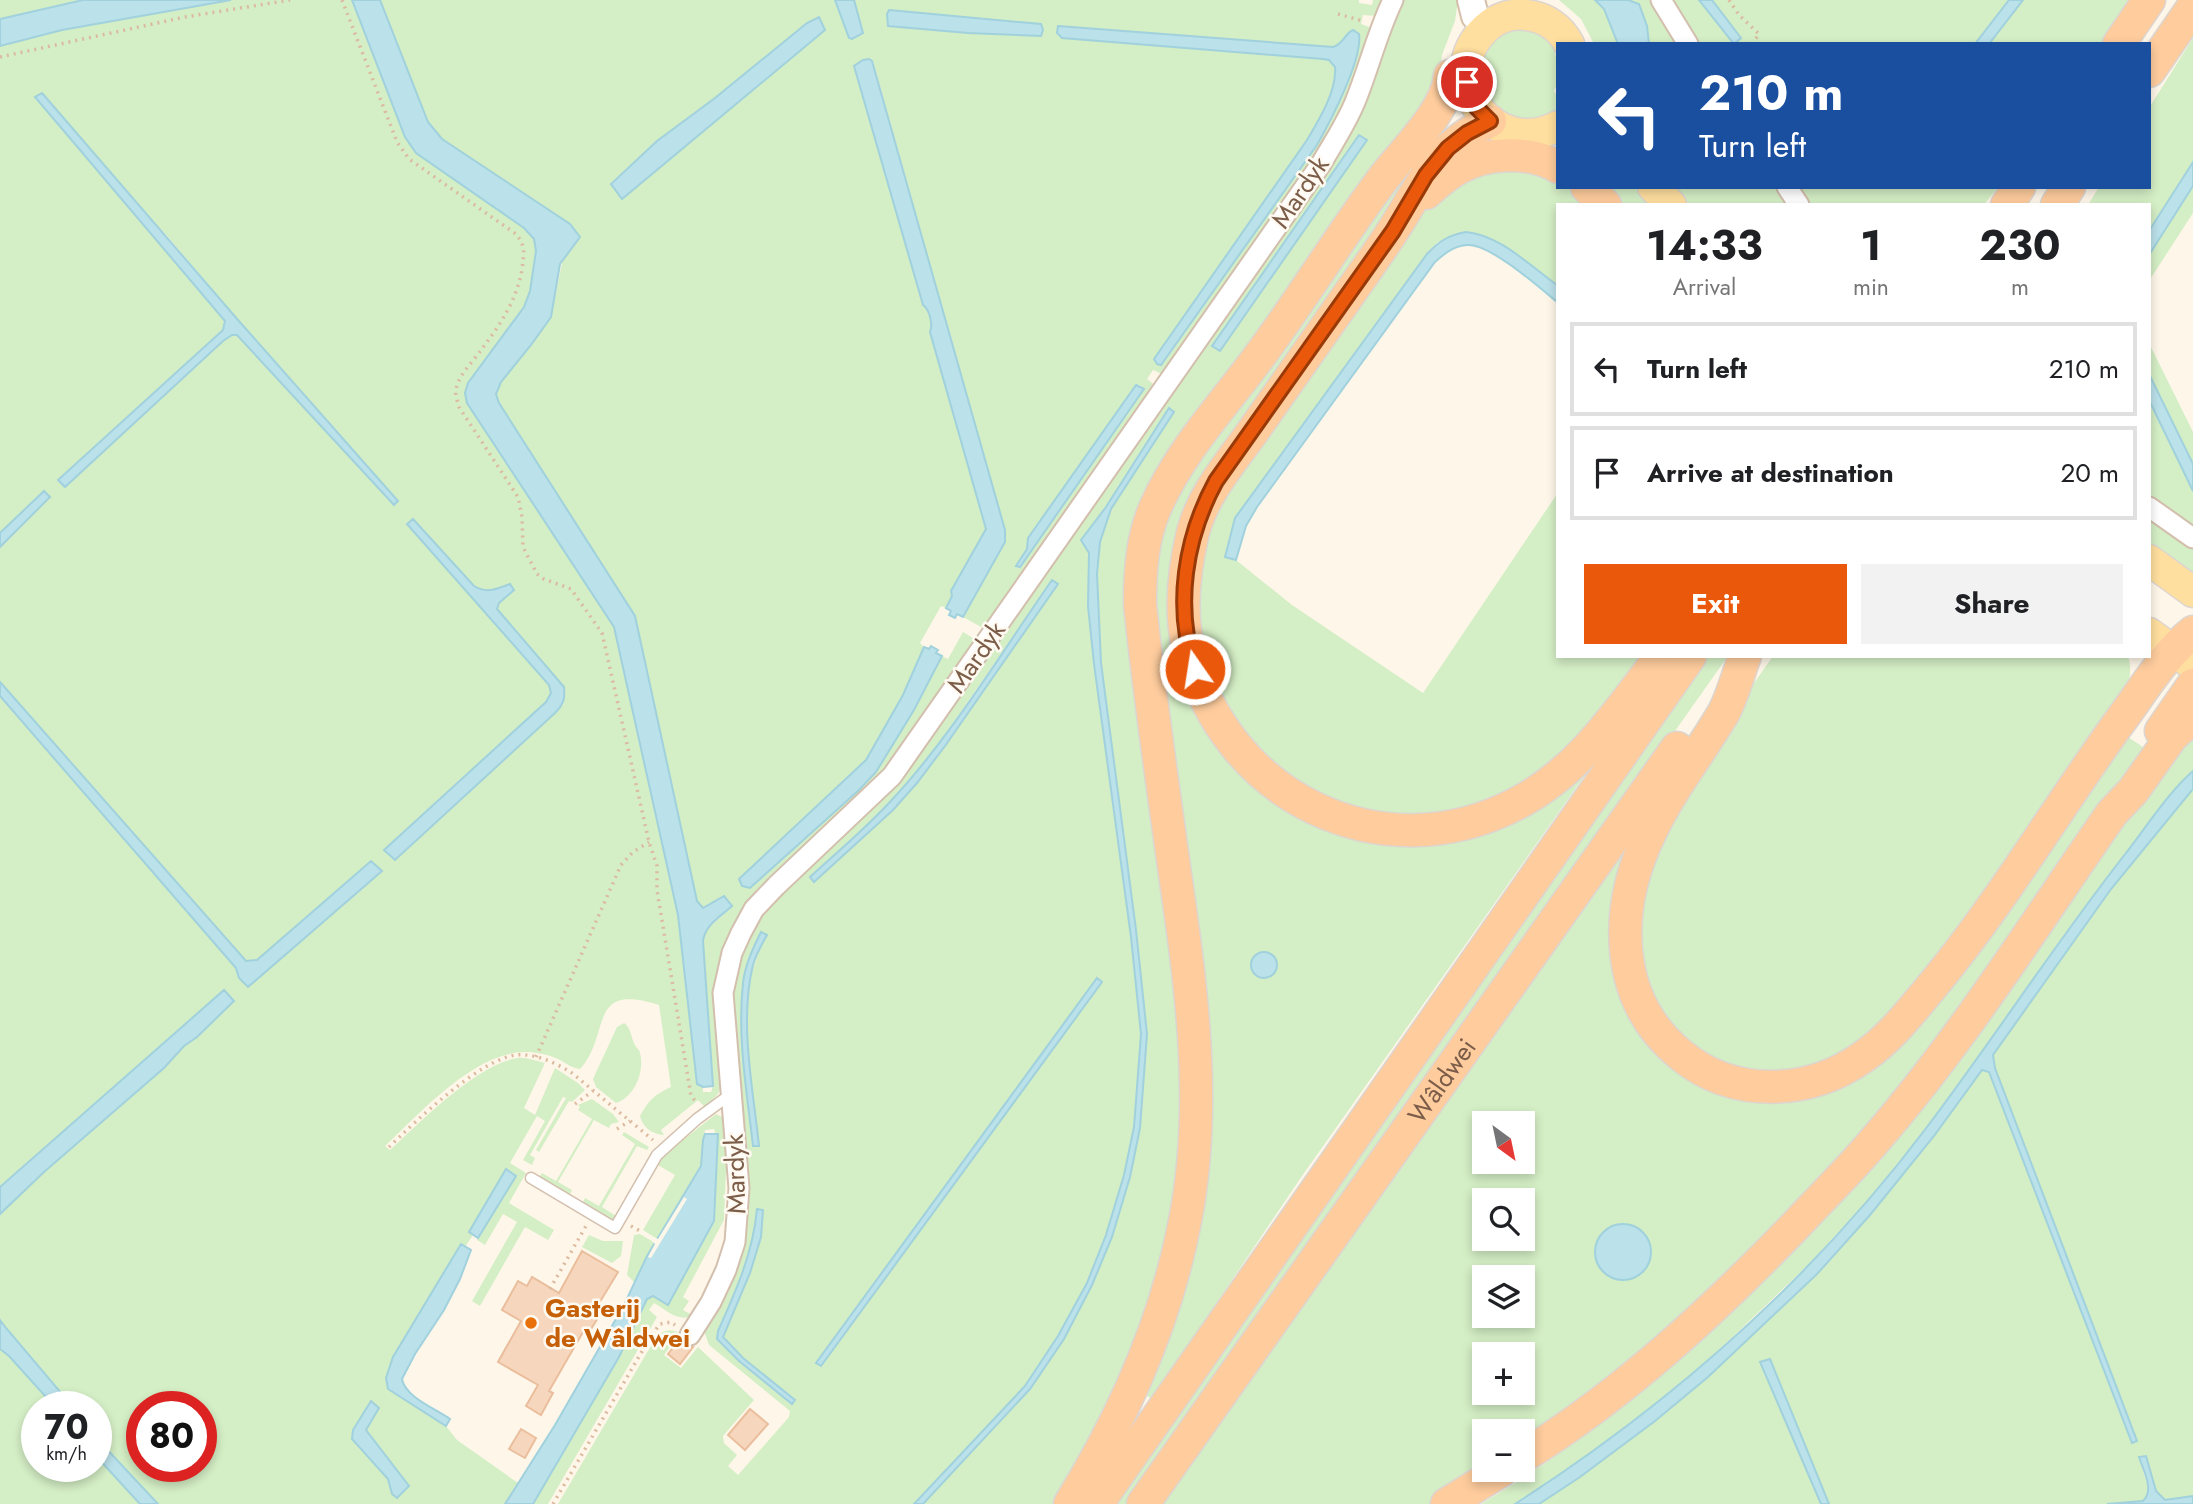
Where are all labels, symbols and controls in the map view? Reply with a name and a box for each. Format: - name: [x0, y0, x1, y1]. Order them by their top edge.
- pin: [1437, 52, 1497, 112]
- text: 210 m: [1699, 58, 1843, 128]
- icon: arrive: [1448, 63, 1486, 101]
- icon: left: [1584, 70, 1675, 161]
- text: Turn left: [1699, 123, 1806, 169]
- street label: Mardyk: [1262, 148, 1338, 236]
- text: 14:33: [1646, 215, 1763, 276]
- text: 1: [1860, 215, 1882, 276]
- text: 230: [1979, 215, 2061, 276]
- text: Arrival: [1673, 270, 1736, 304]
- text: min: [1853, 270, 1889, 304]
- text: m: [2011, 270, 2029, 304]
- icon: left: [1588, 350, 1626, 388]
- text: Turn left: [1647, 350, 1747, 388]
- text: 210 m: [2049, 350, 2119, 388]
- icon: arrive: [1588, 454, 1626, 492]
- text: Arrive at destination: [1647, 454, 1894, 492]
- text: 20 m: [2061, 454, 2119, 492]
- button: Exit: [1584, 564, 1847, 644]
- button: Share: [1861, 564, 2123, 644]
- street label: Mardyk: [937, 613, 1015, 701]
- position arrow: [1158, 632, 1232, 706]
- street label: Wâldwei: [1398, 1030, 1485, 1131]
- north arrow: [1472, 1111, 1535, 1174]
- map controls: [1472, 1111, 1535, 1482]
- street label: Mardyk: [715, 1133, 755, 1215]
- button: search: [1472, 1188, 1535, 1251]
- button: layers: [1472, 1265, 1535, 1328]
- place label: Gasterij de Wâldwei: [545, 1289, 690, 1357]
- marker: Gasterij de Wâldwei: [523, 1315, 539, 1331]
- button: +: [1472, 1342, 1535, 1405]
- speed limit sign: 80: [126, 1391, 217, 1482]
- text: 70: [44, 1402, 89, 1452]
- button: −: [1472, 1419, 1535, 1482]
- text: km/h: [46, 1441, 87, 1467]

